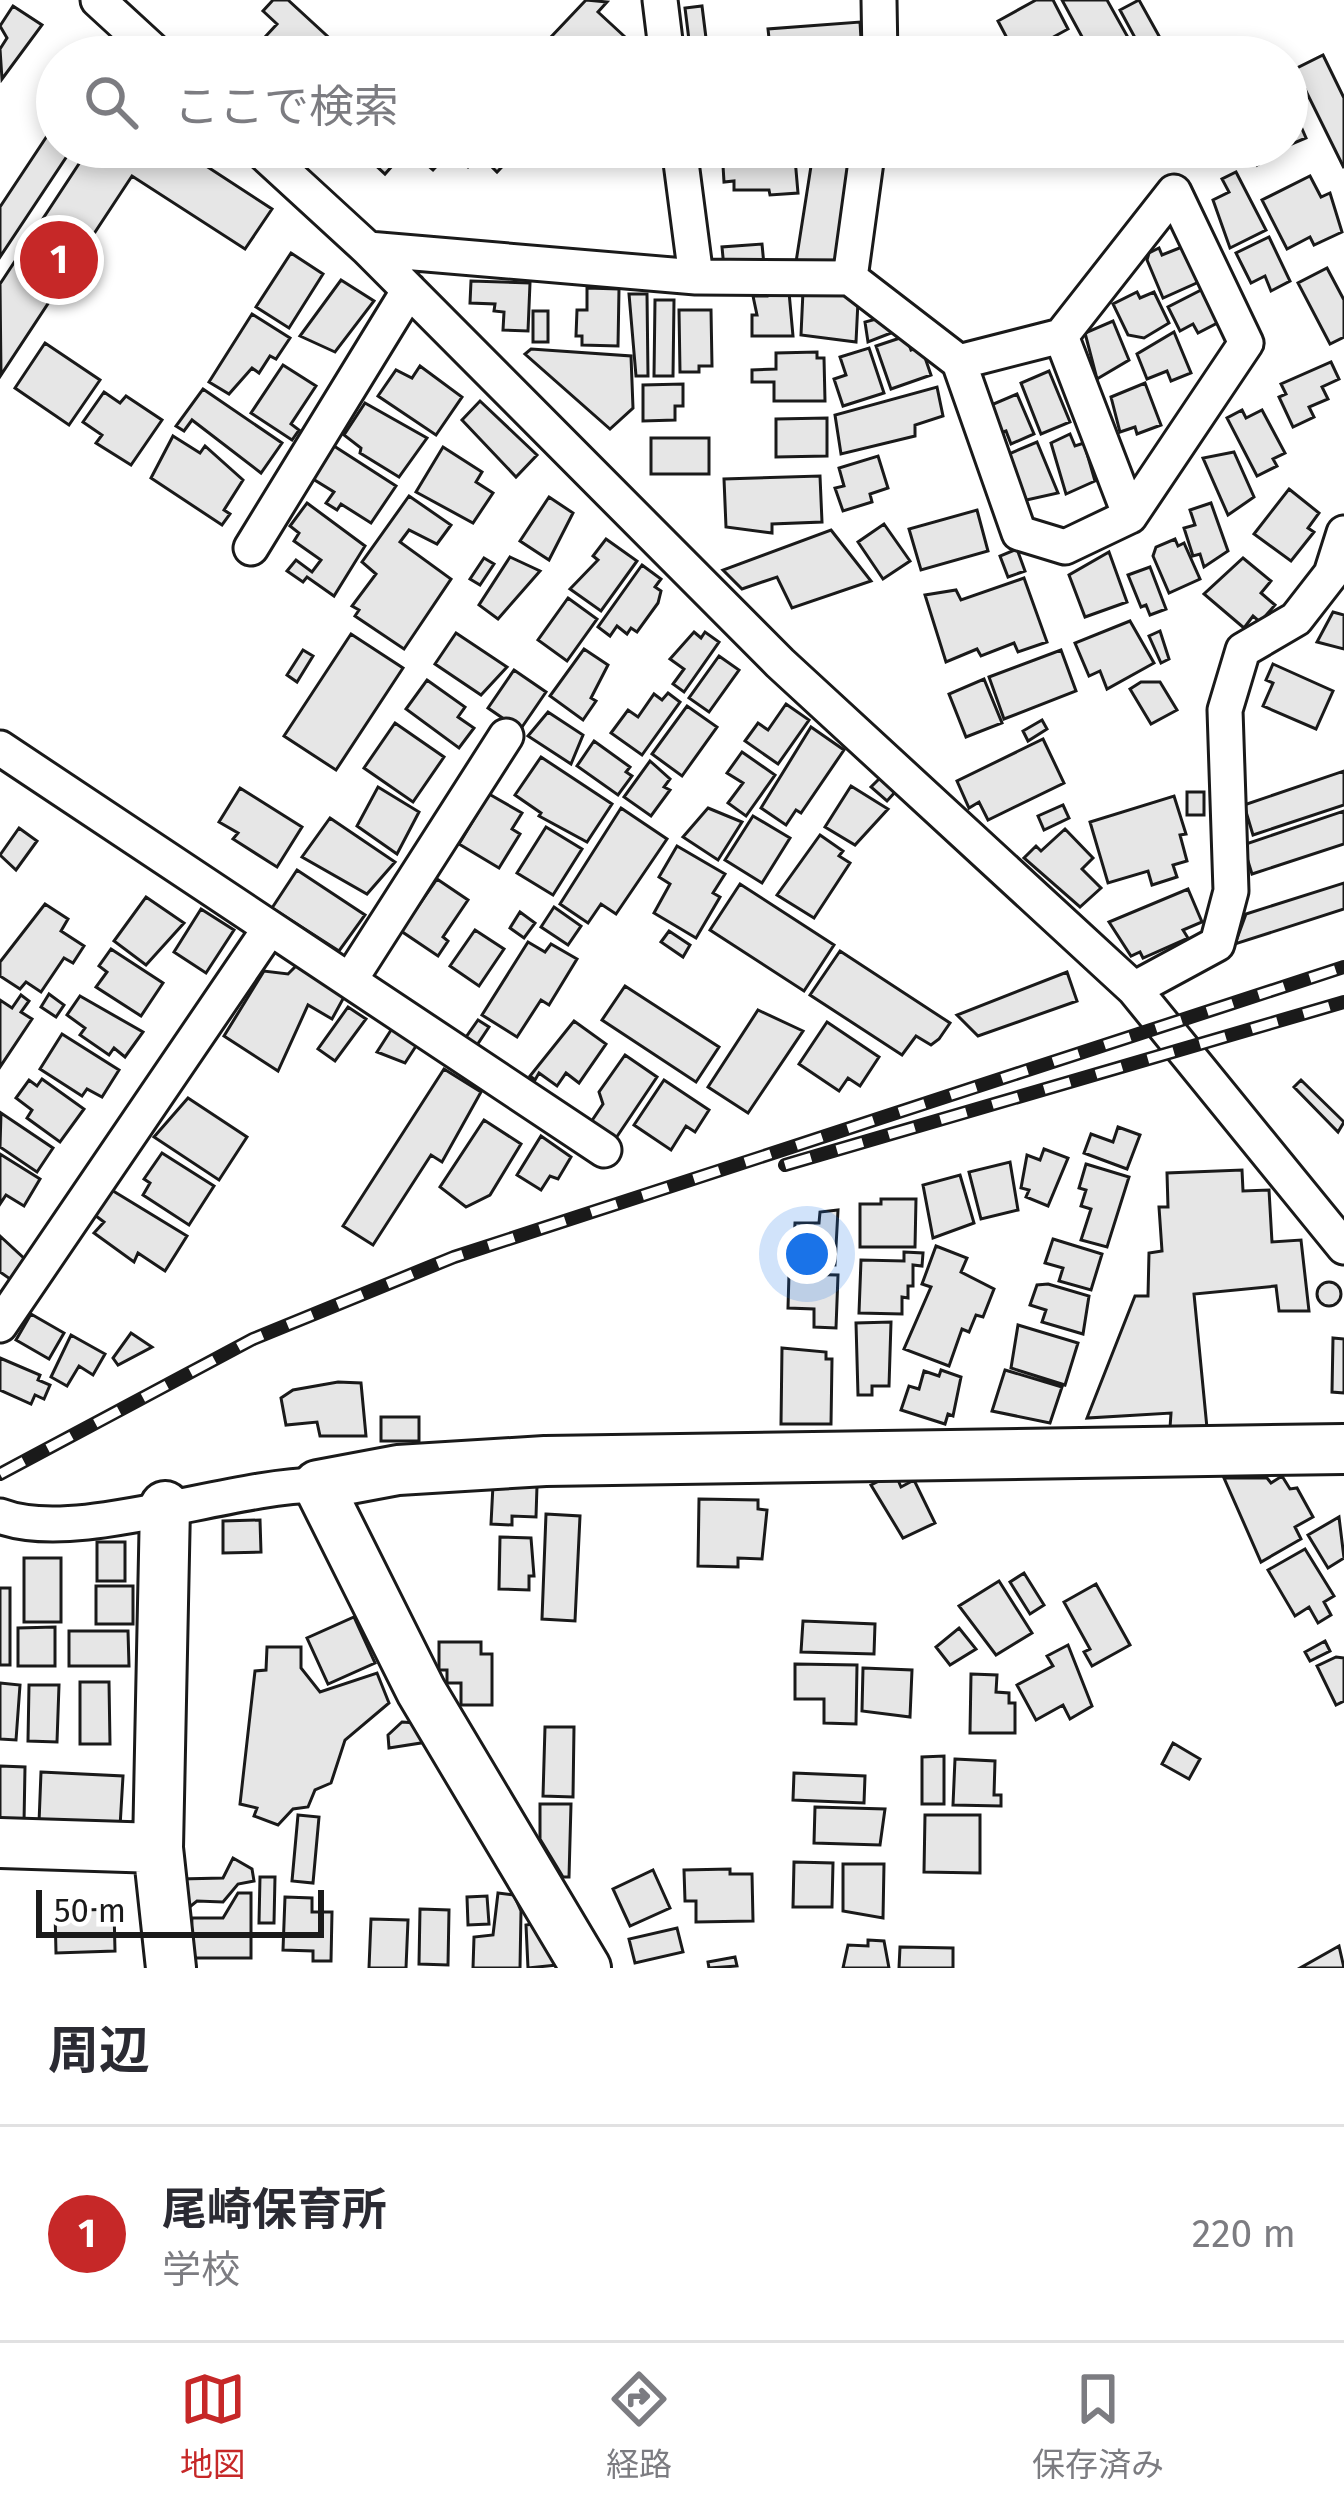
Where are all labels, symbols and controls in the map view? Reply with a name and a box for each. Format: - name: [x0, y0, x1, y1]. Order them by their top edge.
- search box: [36, 36, 1308, 168]
- icon: search: [78, 69, 144, 135]
- text: ここで検索: [174, 80, 399, 134]
- pin: 1: [20, 215, 98, 305]
- your location: [777, 1224, 837, 1284]
- scale bar: [36, 1884, 324, 1937]
- text: 50 m: [54, 1891, 126, 1931]
- text: 周辺: [48, 2020, 150, 2082]
- text: 尾崎保育所: [162, 2183, 387, 2237]
- text: 1: [78, 2211, 96, 2257]
- text: 220 m: [1192, 2211, 1296, 2257]
- text: 学校: [162, 2247, 240, 2293]
- tab: 地図: [180, 2366, 246, 2486]
- tab: 経路: [606, 2366, 672, 2486]
- tab: 保存済み: [1032, 2366, 1164, 2486]

